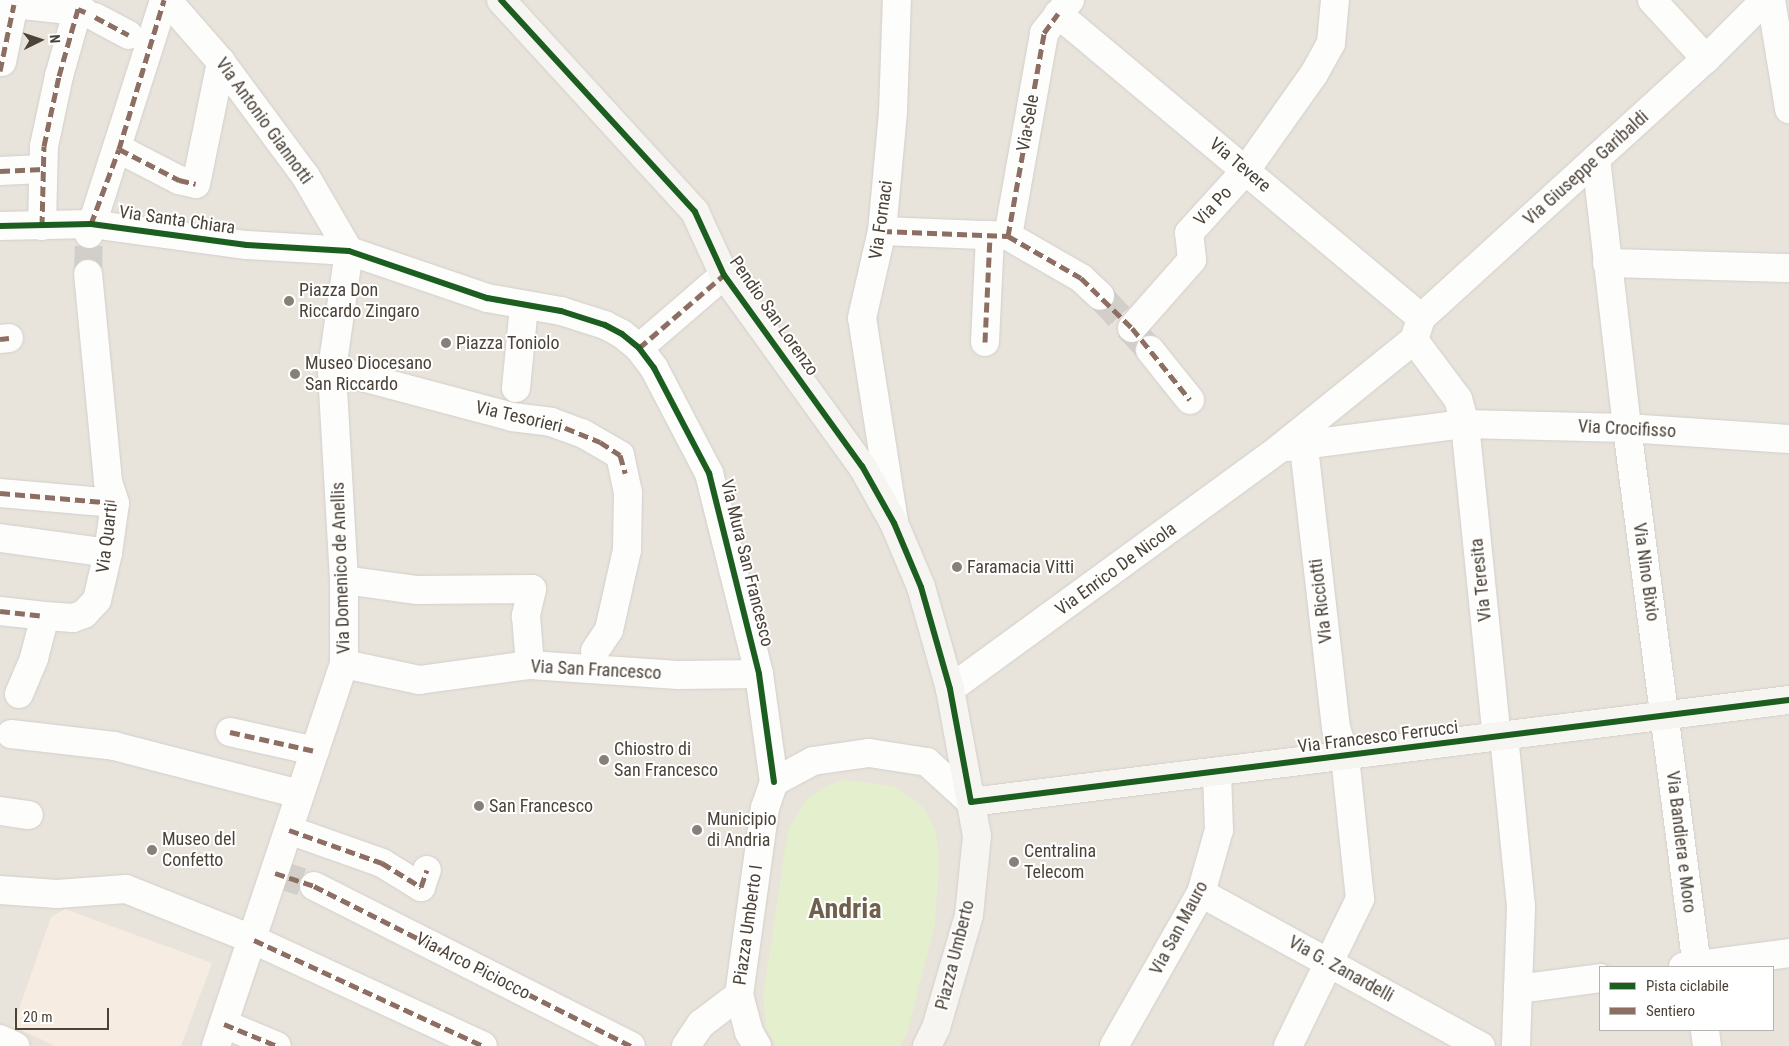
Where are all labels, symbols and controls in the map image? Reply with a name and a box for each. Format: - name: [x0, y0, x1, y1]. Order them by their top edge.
- north arrow: [15, 15, 65, 65]
- text: N: [47, 34, 63, 44]
- street label: Via Antonio Giannotti: [211, 54, 317, 188]
- street label: Via Sele: [1012, 93, 1044, 153]
- street label: Via Giuseppe Garibaldi: [1519, 106, 1653, 230]
- street label: Via Tevere: [1205, 133, 1275, 197]
- street label: Via Fornaci: [865, 179, 897, 261]
- street label: Via Po: [1189, 182, 1237, 230]
- street label: Via Santa Chiara: [118, 201, 236, 239]
- street label: Pendio San Lorenzo: [725, 252, 823, 380]
- place label: Piazza Don Riccardo Zingaro: [299, 280, 419, 322]
- marker: Piazza Don Riccardo Zingaro: [283, 295, 295, 307]
- place label: Piazza Toniolo: [456, 332, 560, 354]
- marker: Piazza Toniolo: [440, 337, 452, 349]
- place label: Museo Diocesano San Riccardo: [305, 353, 432, 396]
- marker: Museo Diocesano San Riccardo: [289, 368, 301, 380]
- street label: Via Tesorieri: [473, 396, 565, 438]
- street label: Via Crocifisso: [1577, 416, 1677, 442]
- street label: Via Mura San Francesco: [716, 477, 778, 649]
- street label: Via Domenico de Anellis: [327, 482, 355, 654]
- street label: Via Quarti: [92, 502, 122, 574]
- street label: Via Enrico De Nicola: [1051, 518, 1181, 620]
- street label: Via Nino Bixio: [1628, 521, 1664, 623]
- street label: Via Teresita: [1466, 537, 1496, 623]
- place label: Faramacia Vitti: [967, 556, 1074, 578]
- street label: Via Ricciotti: [1305, 557, 1337, 645]
- marker: Faramacia Vitti: [951, 561, 963, 573]
- street label: Via San Francesco: [530, 656, 662, 684]
- street label: Via Francesco Ferrucci: [1296, 716, 1460, 758]
- place label: Chiostro di San Francesco: [614, 739, 718, 782]
- marker: Chiostro di San Francesco: [598, 754, 610, 766]
- street label: Via Bandiera e Moro: [1662, 770, 1700, 914]
- place label: San Francesco: [489, 795, 593, 817]
- marker: San Francesco: [473, 800, 485, 812]
- place label: Municipio di Andria: [707, 809, 777, 852]
- marker: Municipio di Andria: [691, 824, 703, 836]
- place label: Museo del Confetto: [162, 829, 236, 872]
- place label: Centralina Telecom: [1024, 841, 1096, 884]
- marker: Museo del Confetto: [146, 844, 158, 856]
- marker: Centralina Telecom: [1008, 856, 1020, 868]
- street label: Piazza Umberto I: [729, 864, 767, 986]
- street label: Via San Mauro: [1145, 877, 1213, 979]
- district label: Andria: [808, 892, 882, 926]
- street label: Piazza Umberto: [931, 898, 979, 1012]
- street label: Via Arco Piciocco: [412, 928, 534, 1004]
- street label: Via G. Zanardelli: [1285, 931, 1397, 1007]
- legend: [1599, 966, 1774, 1031]
- text: Pista ciclabile: [1646, 977, 1729, 995]
- scale bar: [18, 998, 111, 1030]
- text: Sentiero: [1646, 1002, 1695, 1020]
- text: 20 m: [23, 1008, 53, 1026]

